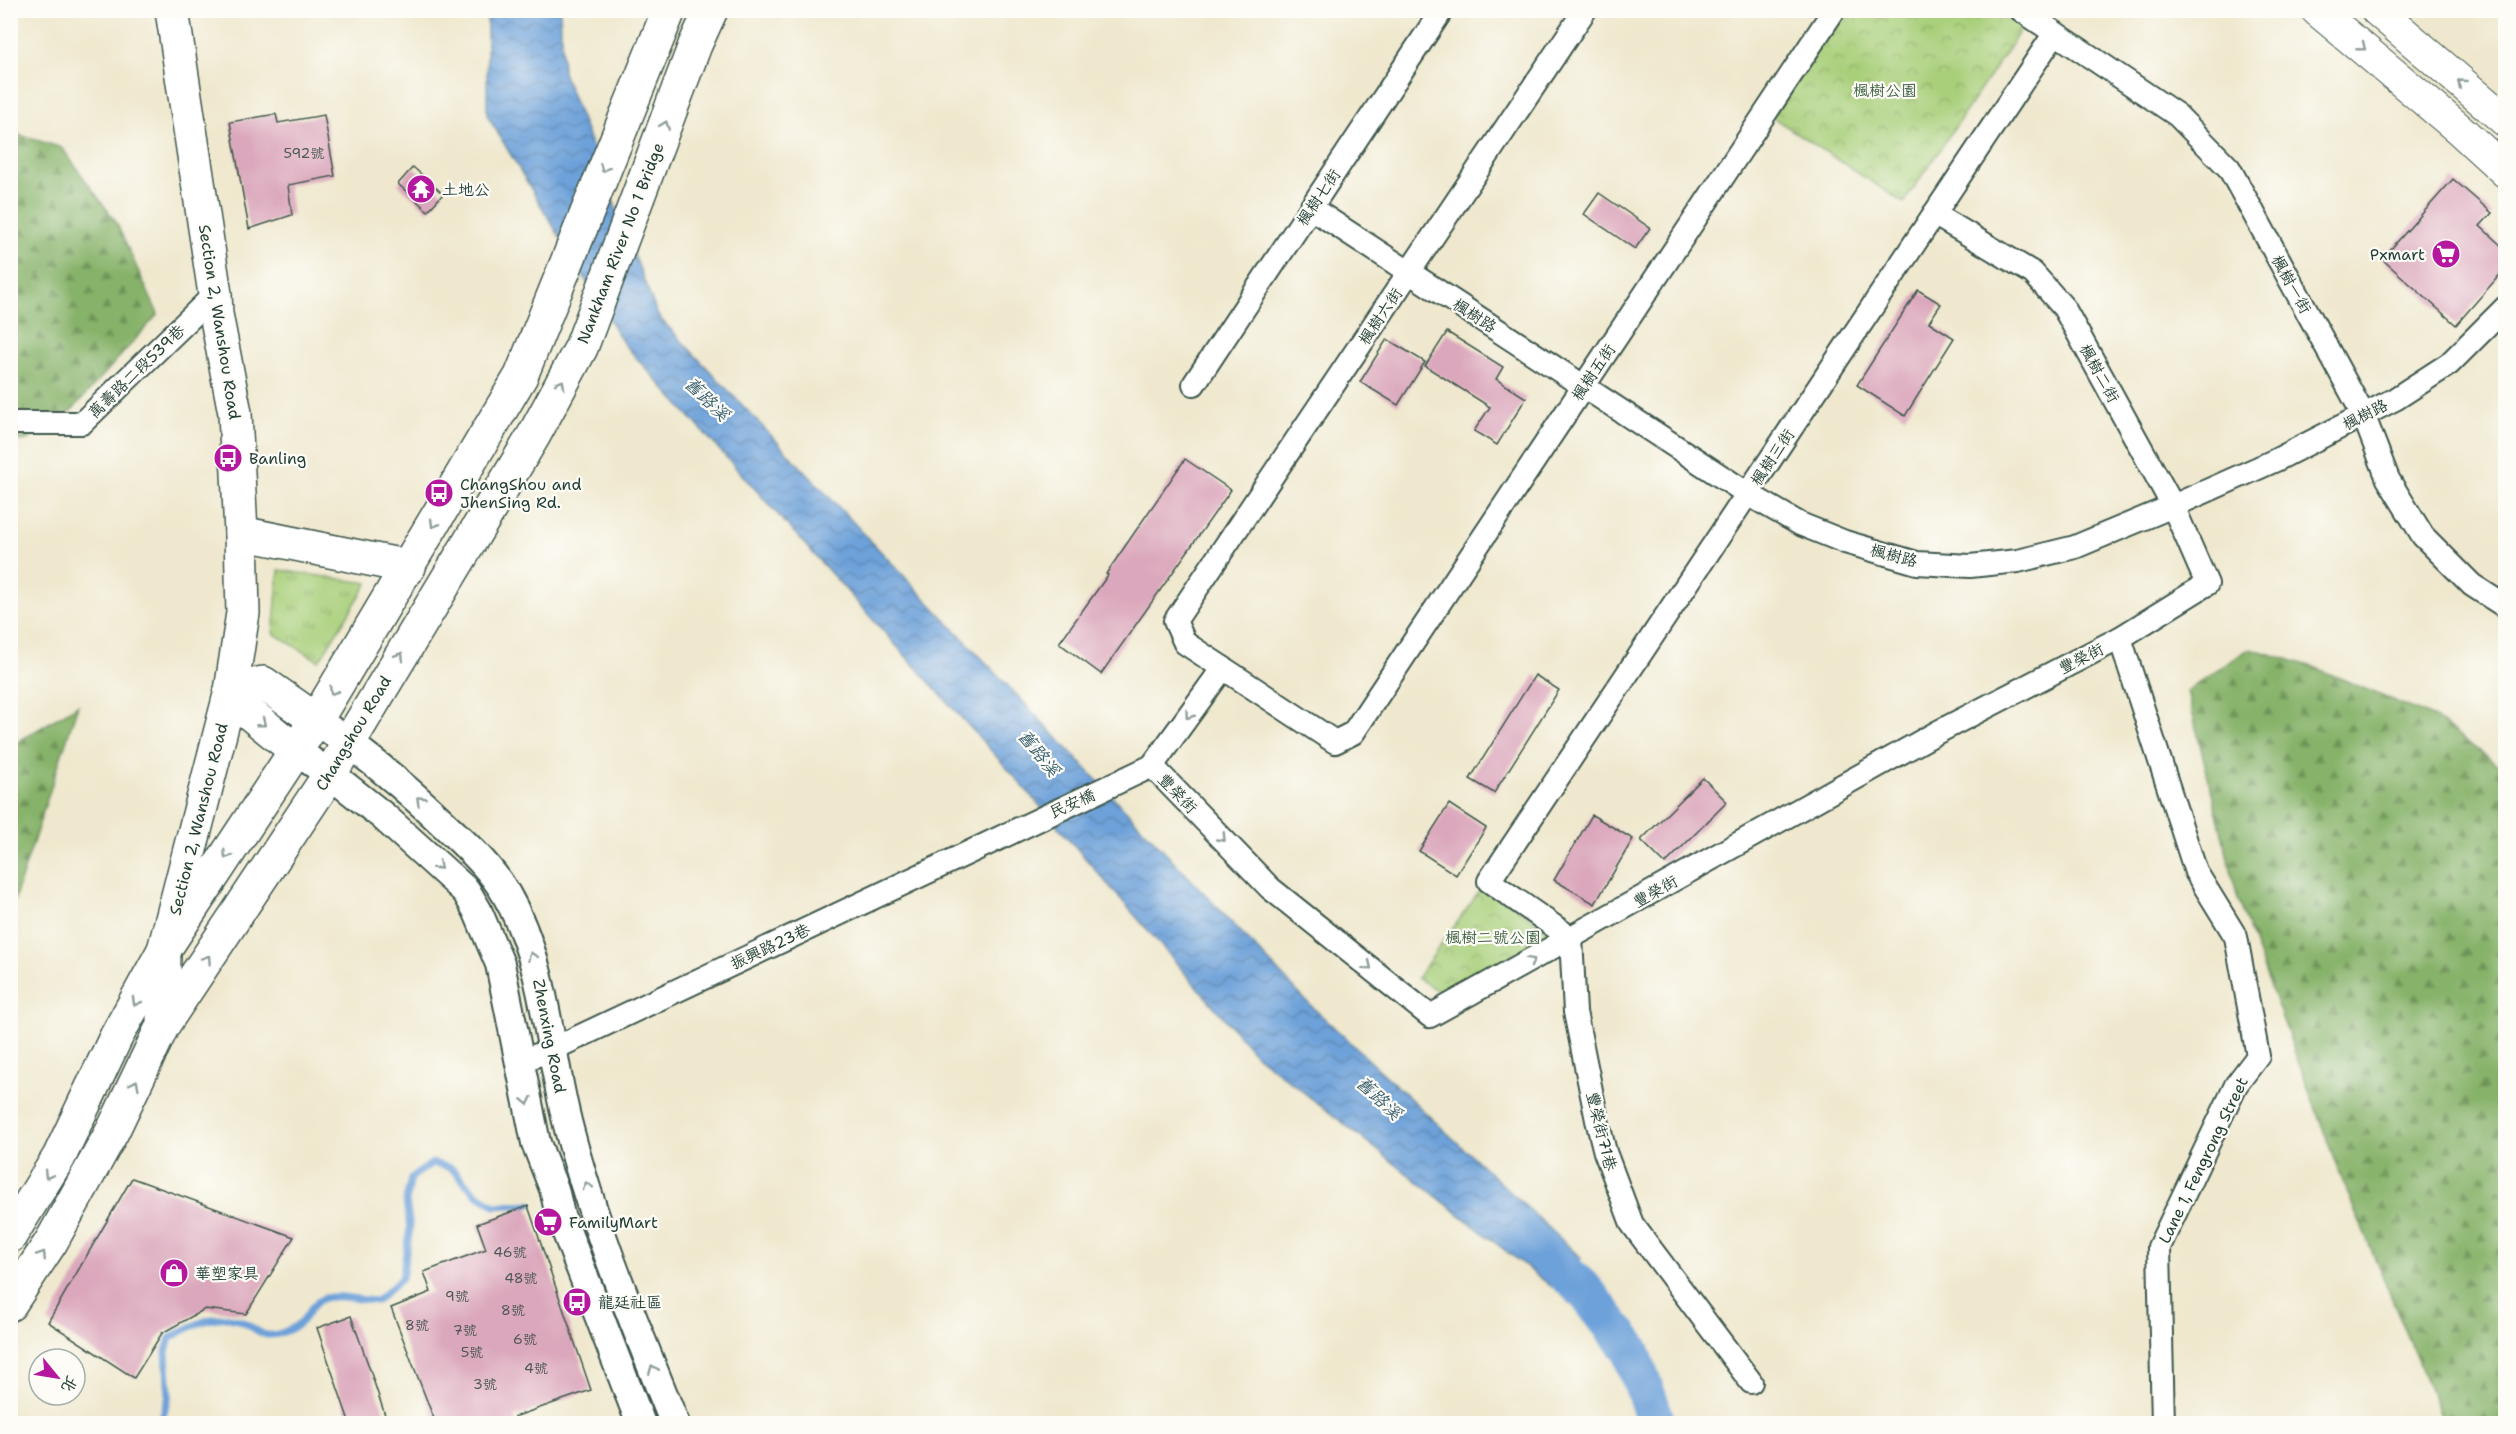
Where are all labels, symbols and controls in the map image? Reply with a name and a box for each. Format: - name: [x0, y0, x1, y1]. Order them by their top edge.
- one-way arrow: [2355, 40, 2366, 51]
- one-way arrow: [2457, 79, 2468, 90]
- park label: 楓樹公園: [1853, 80, 1917, 101]
- one-way arrow: [657, 120, 670, 131]
- street label: Nankham River No 1 Bridge: [572, 140, 669, 347]
- house number: 592號: [284, 144, 324, 162]
- one-way arrow: [599, 162, 611, 173]
- street label: 楓樹七街: [1292, 165, 1345, 230]
- temple icon: 土地公: [405, 173, 437, 205]
- place label: 土地公: [442, 179, 490, 200]
- street label: Section 2, Wanshou Road: [194, 223, 245, 421]
- supermarket icon: Pxmart: [2430, 238, 2462, 270]
- place label: Pxmart: [2370, 244, 2425, 265]
- street label: 楓樹一街: [2267, 251, 2316, 317]
- street label: 楓樹六街: [1354, 284, 1407, 349]
- street label: 楓樹路: [1449, 294, 1501, 337]
- street label: 萬壽路二段539巷: [84, 320, 189, 423]
- street label: 楓樹五街: [1567, 340, 1620, 405]
- street label: 楓樹二街: [2075, 340, 2124, 406]
- water label: 舊路溪: [679, 372, 735, 427]
- one-way arrow: [554, 379, 565, 390]
- street label: 楓樹路: [2339, 394, 2391, 435]
- street label: 楓樹三街: [1746, 425, 1799, 490]
- bus stop icon: Banling: [212, 442, 244, 474]
- place label: Banling: [249, 448, 307, 469]
- place label: ChangShou and JhenSing Rd.: [460, 474, 582, 513]
- bus stop icon: ChangShou and JhenSing Rd.: [423, 477, 455, 509]
- one-way arrow: [430, 518, 441, 528]
- street label: 楓樹路: [1868, 539, 1920, 572]
- street label: 豐榮街: [2055, 638, 2107, 679]
- one-way arrow: [393, 652, 405, 662]
- street label: Changshou Road: [311, 672, 396, 795]
- one-way arrow: [329, 685, 341, 695]
- one-way arrow: [1185, 708, 1196, 719]
- one-way arrow: [255, 716, 266, 727]
- street label: Section 2, Wanshou Road: [164, 721, 233, 917]
- water label: 舊路溪: [1013, 724, 1066, 782]
- street label: 豐榮街: [1153, 769, 1202, 818]
- street label: 民安橋: [1046, 784, 1098, 823]
- one-way arrow: [416, 797, 427, 808]
- one-way arrow: [1214, 831, 1225, 842]
- one-way arrow: [223, 849, 235, 859]
- one-way arrow: [432, 859, 442, 870]
- street label: 豐榮街: [1629, 871, 1681, 912]
- street label: 振興路23巷: [727, 919, 813, 974]
- park label: 楓樹二號公園: [1445, 927, 1541, 948]
- one-way arrow: [526, 951, 539, 962]
- one-way arrow: [200, 954, 211, 965]
- one-way arrow: [1525, 957, 1535, 968]
- one-way arrow: [1361, 959, 1372, 970]
- street label: Zhenxing Road: [528, 977, 571, 1095]
- one-way arrow: [132, 995, 143, 1006]
- water label: 舊路溪: [1351, 1071, 1408, 1126]
- street label: Lane 1, Fengrong Street: [2154, 1074, 2253, 1247]
- one-way arrow: [128, 1079, 140, 1090]
- street label: 豐榮街71巷: [1582, 1089, 1622, 1173]
- one-way arrow: [520, 1096, 533, 1106]
- one-way arrow: [43, 1169, 55, 1179]
- one-way arrow: [581, 1181, 594, 1192]
- supermarket icon: FamilyMart: [532, 1206, 564, 1238]
- place label: FamilyMart: [569, 1212, 658, 1233]
- house number: 46號: [493, 1243, 527, 1261]
- one-way arrow: [35, 1251, 46, 1262]
- shop icon: 華塑家具: [158, 1257, 190, 1289]
- place label: 華塑家具: [195, 1263, 259, 1284]
- house number: 48號: [504, 1269, 538, 1287]
- bus stop icon: 龍廷社區: [561, 1286, 593, 1318]
- house number: 9號: [445, 1287, 469, 1305]
- place label: 龍廷社區: [598, 1292, 662, 1313]
- house number: 8號: [501, 1301, 525, 1319]
- house number: 8號: [405, 1316, 429, 1334]
- house number: 7號: [453, 1321, 477, 1339]
- house number: 6號: [513, 1330, 537, 1348]
- house number: 5號: [461, 1343, 483, 1361]
- north arrow: [27, 1347, 87, 1407]
- house number: 4號: [524, 1359, 548, 1377]
- one-way arrow: [648, 1365, 660, 1376]
- text: 北: [56, 1372, 83, 1396]
- house number: 3號: [473, 1375, 497, 1393]

